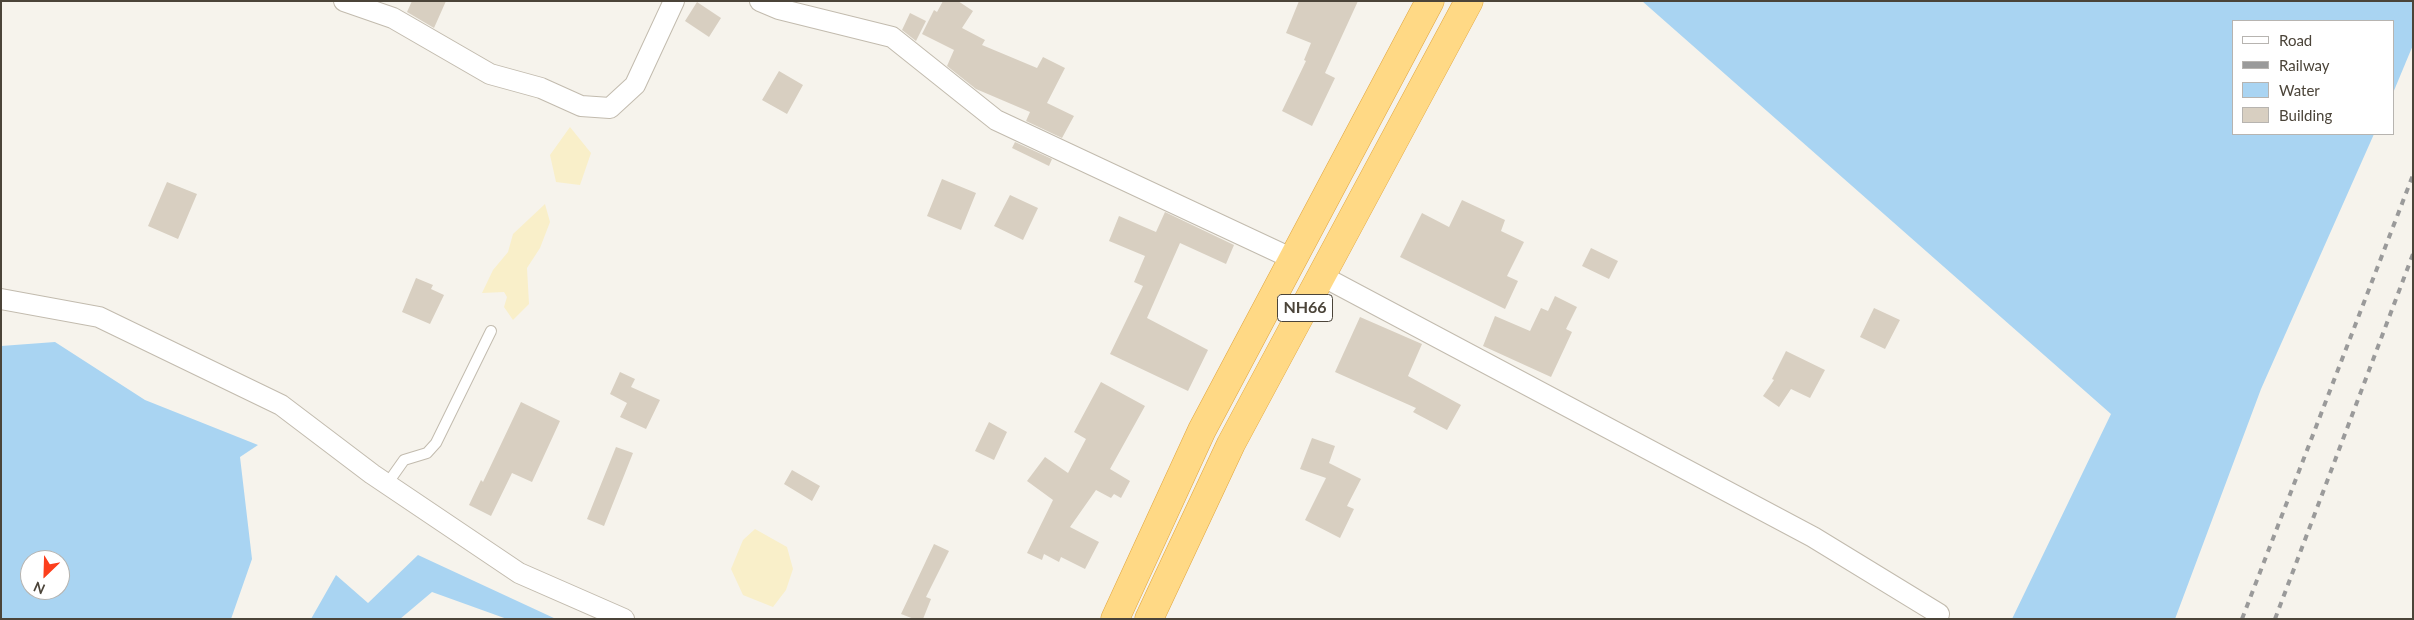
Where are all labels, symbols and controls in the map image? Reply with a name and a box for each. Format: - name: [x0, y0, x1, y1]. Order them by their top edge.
- legend: [2232, 20, 2394, 135]
- text: Road: [2279, 31, 2312, 49]
- text: Railway: [2279, 56, 2330, 74]
- text: Water: [2279, 81, 2320, 99]
- text: Building: [2279, 106, 2332, 124]
- road number: NH66: [1278, 294, 1332, 322]
- north arrow: [20, 550, 70, 600]
- text: N: [31, 578, 47, 598]

